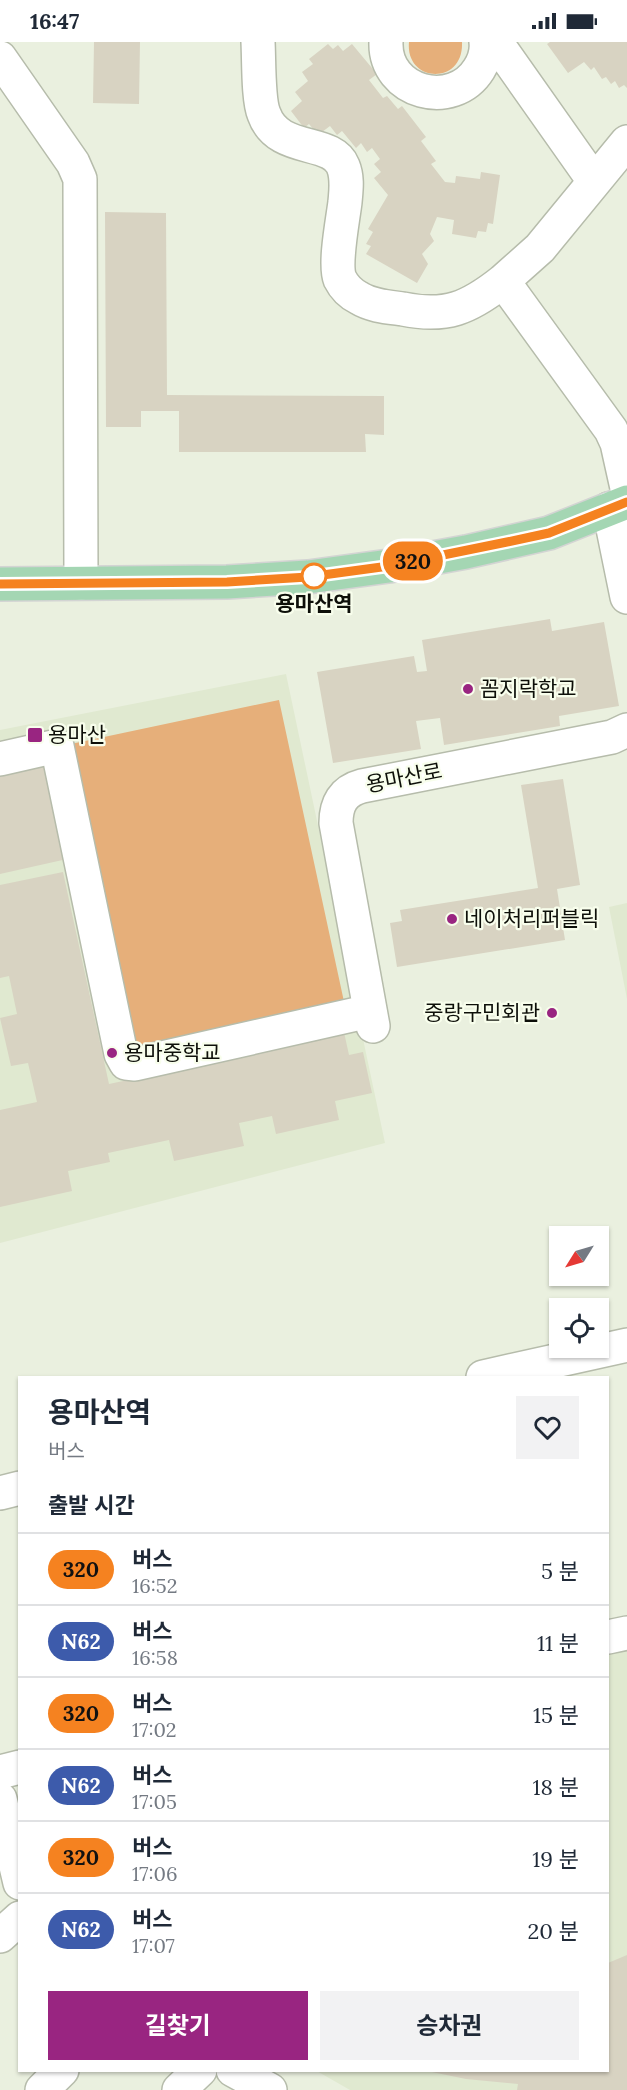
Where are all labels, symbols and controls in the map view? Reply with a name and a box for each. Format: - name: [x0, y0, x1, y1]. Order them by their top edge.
- text: 16:47: [30, 7, 79, 35]
- line badge: 320: [378, 542, 448, 580]
- text: 320: [395, 548, 431, 575]
- marker: 용마산역: [301, 563, 327, 589]
- place label: 용마산역: [275, 590, 353, 617]
- place label: 꼼지락학교: [480, 675, 577, 702]
- marker: 꼼지락학교: [461, 682, 475, 696]
- place label: 용마산: [48, 721, 106, 748]
- marker: 용마산: [26, 726, 44, 744]
- street label: 용마산로: [363, 757, 444, 798]
- place label: 네이처리퍼블릭: [464, 905, 599, 932]
- marker: 네이처리퍼블릭: [445, 912, 459, 926]
- place label: 중랑구민회관: [424, 999, 540, 1026]
- marker: 중랑구민회관: [545, 1006, 559, 1020]
- place label: 용마중학교: [124, 1039, 221, 1066]
- marker: 용마중학교: [105, 1046, 119, 1060]
- north arrow: [549, 1226, 609, 1286]
- map controls: [549, 1226, 609, 1358]
- button: locate: [549, 1298, 609, 1358]
- text: 용마산역: [48, 1394, 151, 1430]
- button: heart: [516, 1396, 579, 1459]
- text: 버스: [48, 1438, 85, 1463]
- text: 출발 시간: [48, 1491, 135, 1519]
- text: 버스: [132, 1545, 172, 1573]
- text: 320: [63, 1556, 99, 1583]
- text: 5 분: [541, 1557, 579, 1585]
- text: 16:52: [132, 1573, 177, 1598]
- text: 버스: [132, 1617, 172, 1645]
- text: N62: [61, 1628, 101, 1655]
- text: 11 분: [537, 1629, 579, 1657]
- text: 16:58: [132, 1645, 178, 1670]
- text: 버스: [132, 1689, 172, 1717]
- text: 320: [63, 1700, 99, 1727]
- text: 15 분: [533, 1701, 579, 1729]
- text: 17:02: [132, 1717, 177, 1742]
- text: 버스: [132, 1761, 172, 1789]
- text: N62: [61, 1772, 101, 1799]
- text: 18 분: [533, 1773, 579, 1801]
- text: 17:05: [132, 1789, 177, 1814]
- text: 버스: [132, 1833, 172, 1861]
- text: 320: [63, 1844, 99, 1871]
- text: 19 분: [532, 1845, 579, 1873]
- text: 17:06: [132, 1861, 177, 1886]
- text: 버스: [132, 1905, 172, 1933]
- text: N62: [61, 1916, 101, 1943]
- text: 20 분: [527, 1917, 579, 1945]
- text: 17:07: [132, 1933, 175, 1958]
- button: 길찾기: [48, 1991, 308, 2060]
- button: 승차권: [320, 1991, 579, 2060]

